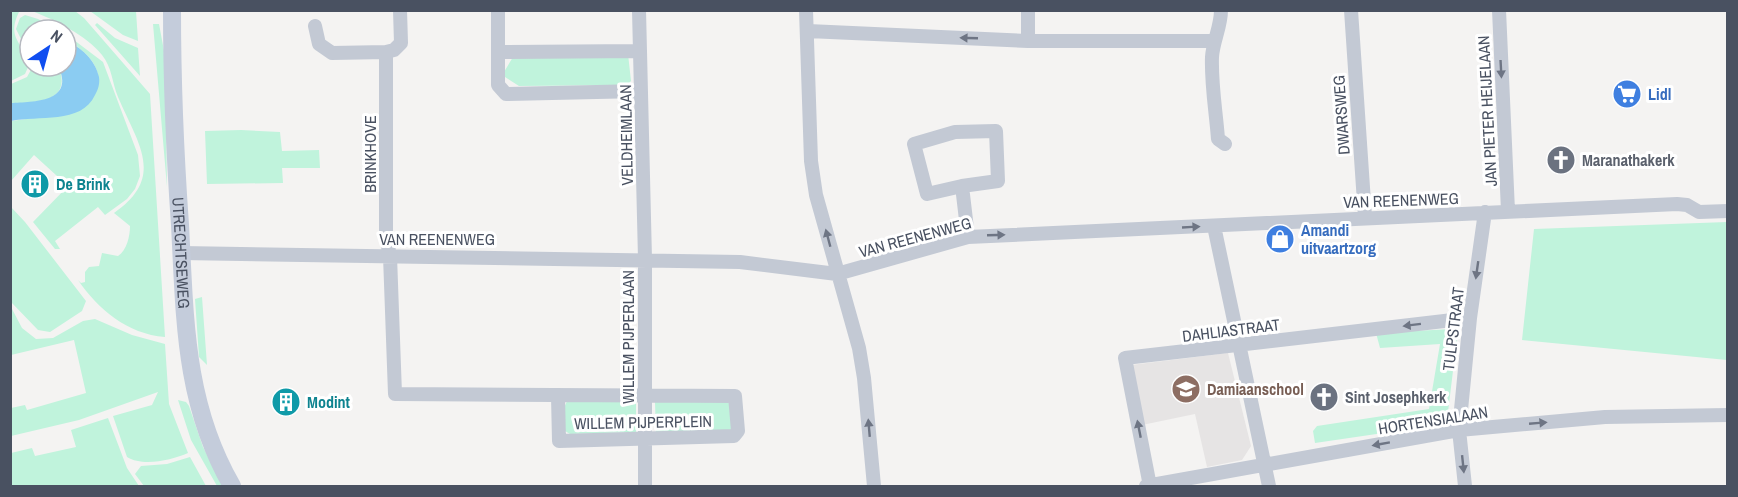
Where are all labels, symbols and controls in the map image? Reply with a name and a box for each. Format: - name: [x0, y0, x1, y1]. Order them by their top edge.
- north arrow: [18, 18, 78, 78]
- text: N: [47, 24, 67, 48]
- one-way arrow: [960, 34, 979, 43]
- street label: JAN PIETER HEIJELAAN: [1472, 35, 1502, 187]
- one-way arrow: [1497, 59, 1506, 78]
- street label: DWARSWEG: [1327, 74, 1355, 156]
- supermarket icon: Lidl: [1611, 78, 1643, 110]
- place label: Lidl: [1648, 83, 1671, 105]
- street label: VELDHEIMLAAN: [614, 84, 638, 186]
- street label: BRINKHOVE: [359, 115, 381, 193]
- church icon: Maranathakerk: [1545, 144, 1577, 176]
- place label: Maranathakerk: [1582, 149, 1675, 171]
- building icon: De Brink: [19, 168, 51, 200]
- place label: De Brink: [56, 173, 111, 195]
- street label: VAN REENENWEG: [1343, 187, 1459, 213]
- street label: UTRECHTSEWEG: [167, 196, 195, 309]
- street label: VAN REENENWEG: [856, 211, 974, 263]
- place label: Amandi uitvaartzorg: [1301, 219, 1376, 259]
- one-way arrow: [1181, 222, 1200, 232]
- shop icon: Amandi uitvaartzorg: [1264, 223, 1296, 255]
- street label: VAN REENENWEG: [379, 228, 495, 250]
- one-way arrow: [823, 229, 832, 247]
- one-way arrow: [986, 231, 1005, 240]
- one-way arrow: [1472, 261, 1481, 280]
- street label: WILLEM PIJPERLAAN: [617, 270, 639, 404]
- street label: TULPSTRAAT: [1437, 286, 1469, 372]
- street label: DAHLIASTRAAT: [1181, 313, 1281, 347]
- one-way arrow: [1402, 320, 1421, 330]
- school or university icon: Damiaanschool: [1170, 373, 1202, 405]
- place label: Damiaanschool: [1207, 378, 1304, 400]
- church icon: Sint Josephkerk: [1308, 381, 1340, 413]
- building icon: Modint: [270, 386, 302, 418]
- place label: Sint Josephkerk: [1345, 386, 1447, 408]
- place label: Modint: [307, 391, 351, 413]
- street label: HORTENSIALAAN: [1377, 400, 1489, 440]
- street label: WILLEM PIJPERPLEIN: [574, 410, 712, 434]
- one-way arrow: [1529, 418, 1548, 428]
- one-way arrow: [864, 419, 874, 438]
- one-way arrow: [1134, 419, 1143, 438]
- one-way arrow: [1371, 440, 1390, 449]
- one-way arrow: [1458, 455, 1468, 474]

